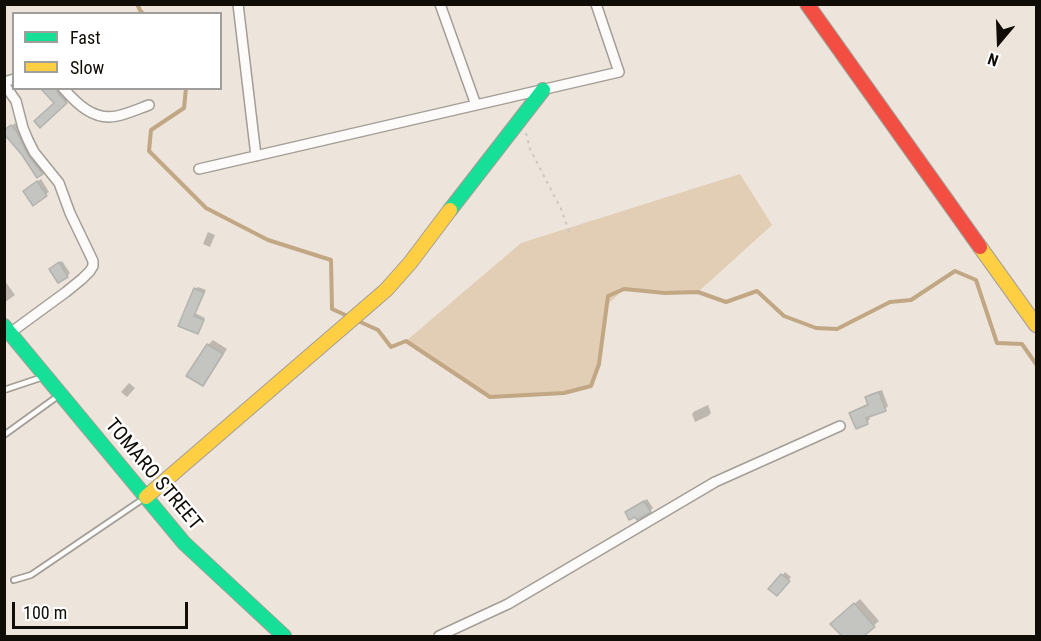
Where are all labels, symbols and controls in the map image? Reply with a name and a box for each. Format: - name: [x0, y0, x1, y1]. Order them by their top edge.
- legend: [12, 12, 222, 90]
- north arrow: [969, 12, 1029, 72]
- text: Fast: [70, 27, 101, 48]
- text: N: [985, 49, 1001, 70]
- text: Slow: [70, 57, 104, 78]
- street label: TOMARO STREET: [99, 414, 207, 536]
- scale bar: [15, 590, 190, 628]
- text: 100 m: [23, 602, 67, 623]

